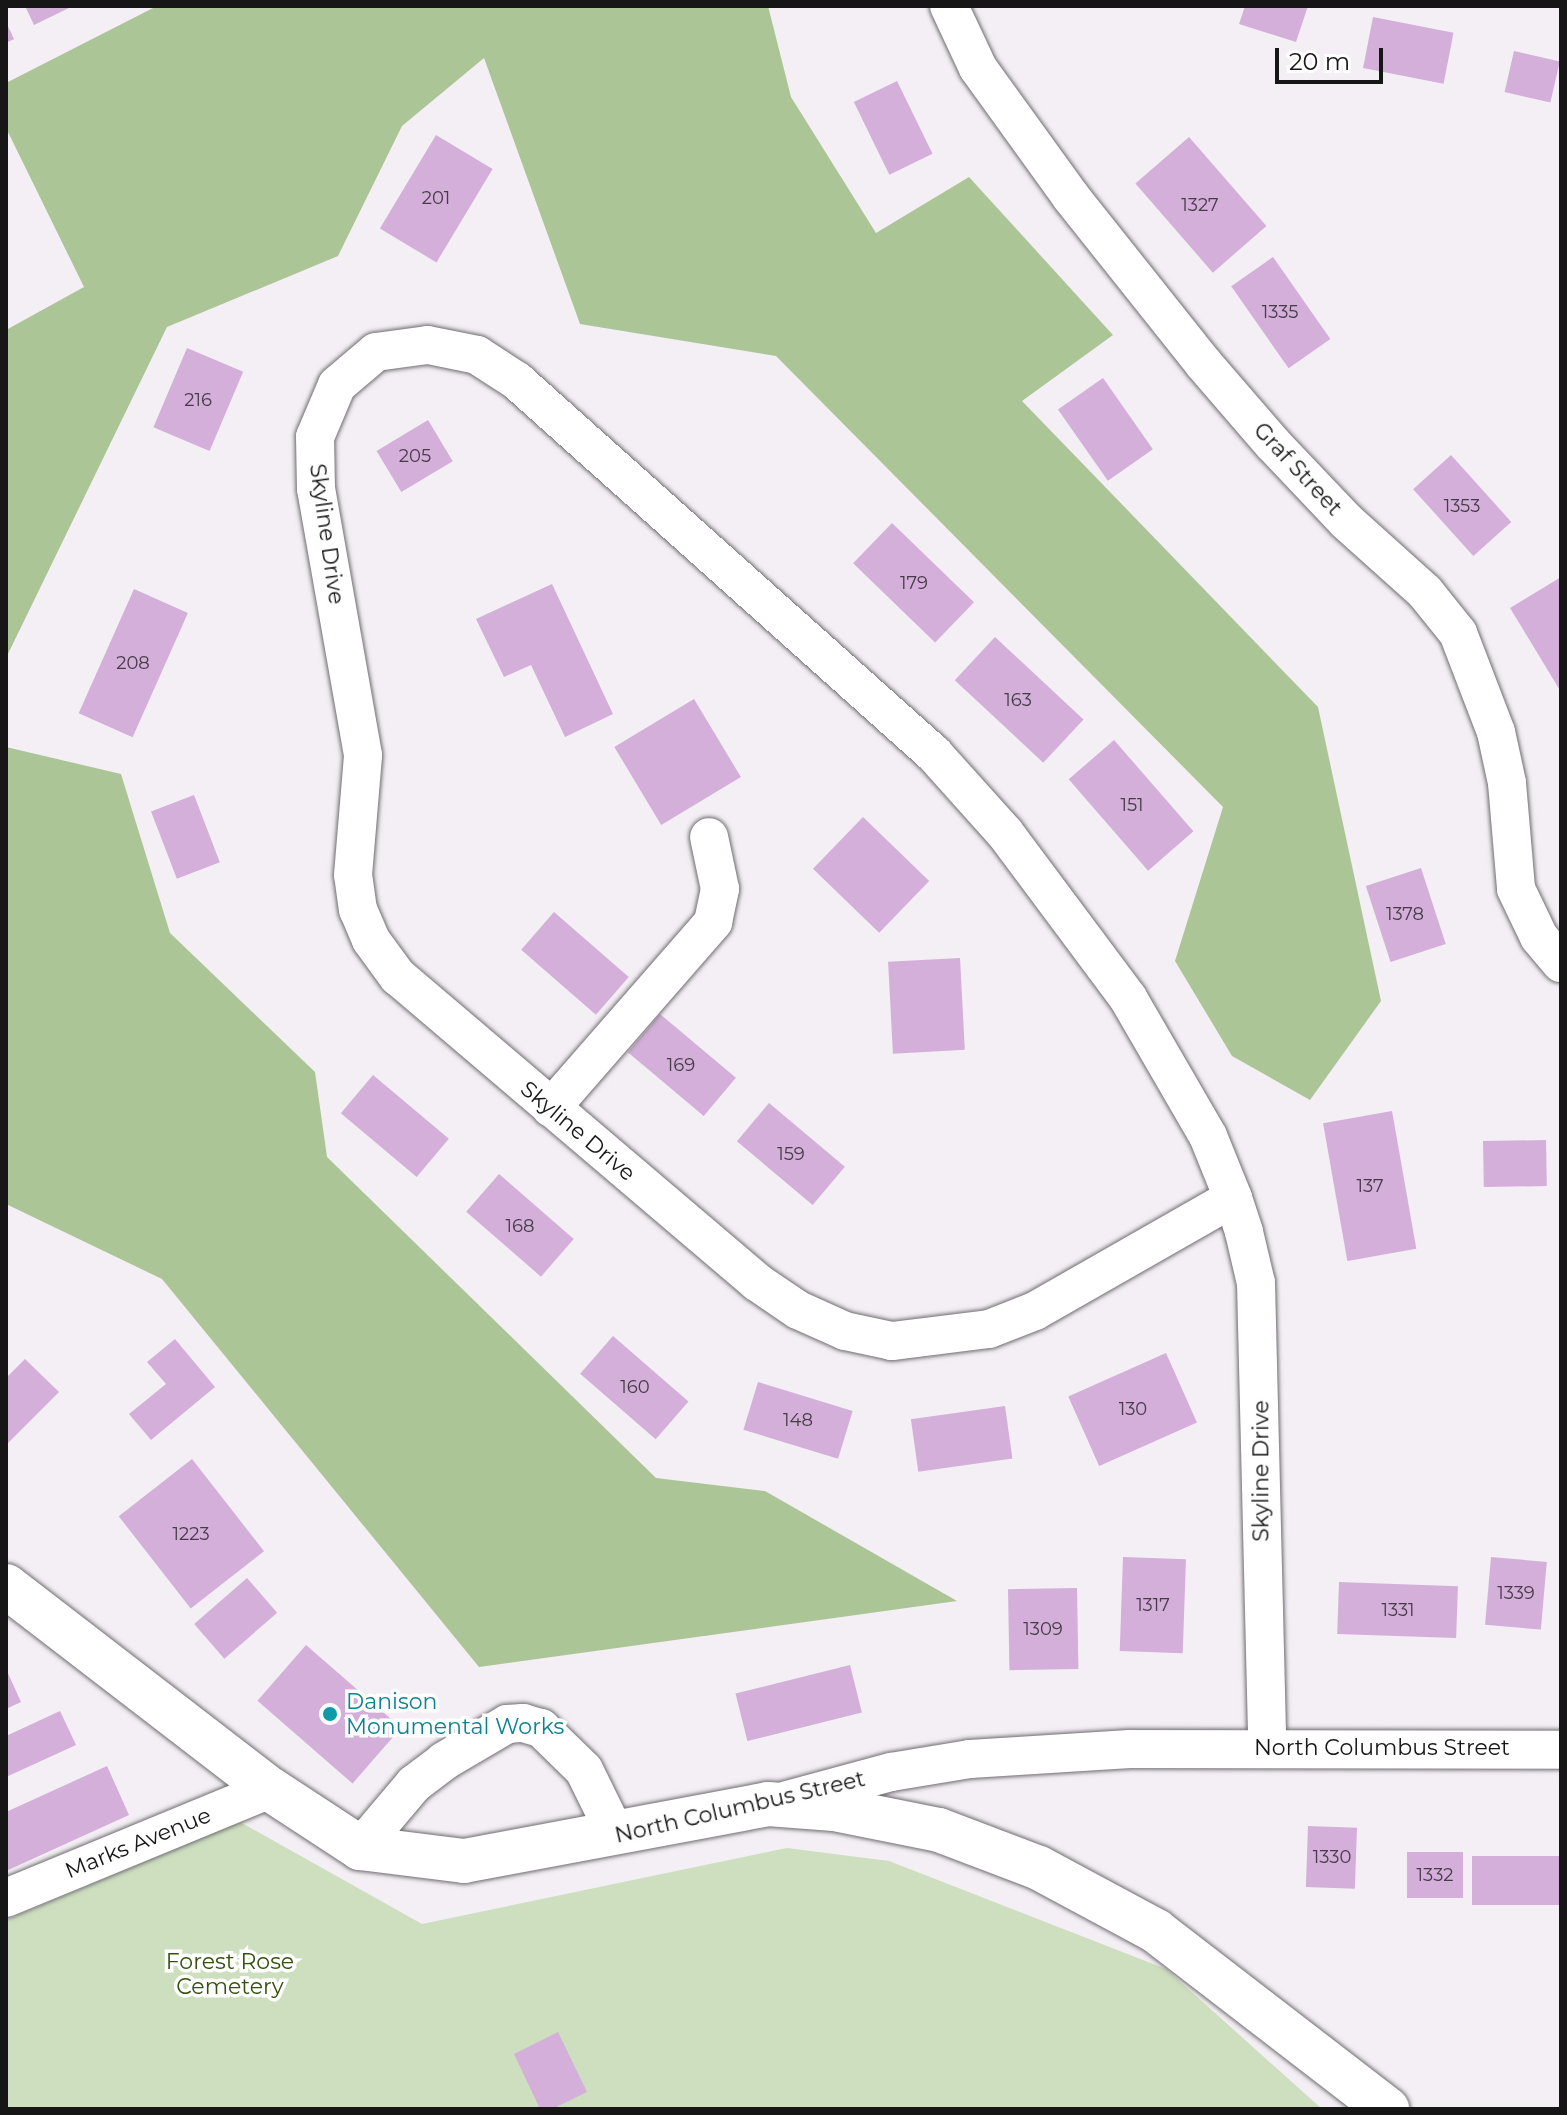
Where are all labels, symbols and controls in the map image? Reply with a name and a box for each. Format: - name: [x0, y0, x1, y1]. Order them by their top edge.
- scale bar: [1279, 32, 1387, 82]
- text: 20 m: [1289, 47, 1350, 76]
- house number: 201: [422, 187, 450, 209]
- house number: 1327: [1181, 194, 1219, 216]
- house number: 1335: [1262, 301, 1298, 323]
- house number: 216: [184, 389, 212, 411]
- street label: Graf Street: [1248, 417, 1348, 521]
- house number: 205: [399, 445, 431, 467]
- street label: Skyline Drive: [304, 462, 350, 606]
- house number: 1353: [1444, 495, 1480, 517]
- house number: 179: [900, 572, 928, 594]
- house number: 208: [116, 652, 150, 674]
- house number: 163: [1004, 689, 1032, 711]
- house number: 151: [1120, 794, 1144, 816]
- house number: 1378: [1386, 903, 1424, 925]
- house number: 169: [667, 1054, 695, 1076]
- street label: Skyline Drive: [515, 1075, 641, 1187]
- house number: 159: [777, 1143, 805, 1165]
- house number: 137: [1356, 1175, 1384, 1197]
- house number: 168: [506, 1215, 534, 1237]
- house number: 160: [620, 1376, 650, 1398]
- house number: 130: [1119, 1398, 1147, 1420]
- street label: Skyline Drive: [1248, 1400, 1274, 1542]
- house number: 148: [783, 1409, 813, 1431]
- house number: 1223: [172, 1523, 210, 1545]
- house number: 1339: [1497, 1582, 1535, 1604]
- house number: 1317: [1136, 1594, 1170, 1616]
- house number: 1331: [1381, 1599, 1415, 1621]
- house number: 1309: [1023, 1618, 1063, 1640]
- place label: Danison Monumental Works: [346, 1688, 564, 1740]
- marker: Danison Monumental Works: [321, 1705, 339, 1723]
- street label: North Columbus Street: [1254, 1735, 1510, 1761]
- street label: North Columbus Street: [612, 1765, 868, 1849]
- street label: Marks Avenue: [61, 1802, 215, 1884]
- house number: 1330: [1313, 1846, 1351, 1868]
- house number: 1332: [1417, 1864, 1453, 1886]
- park label: Forest Rose Cemetery: [166, 1948, 294, 2000]

